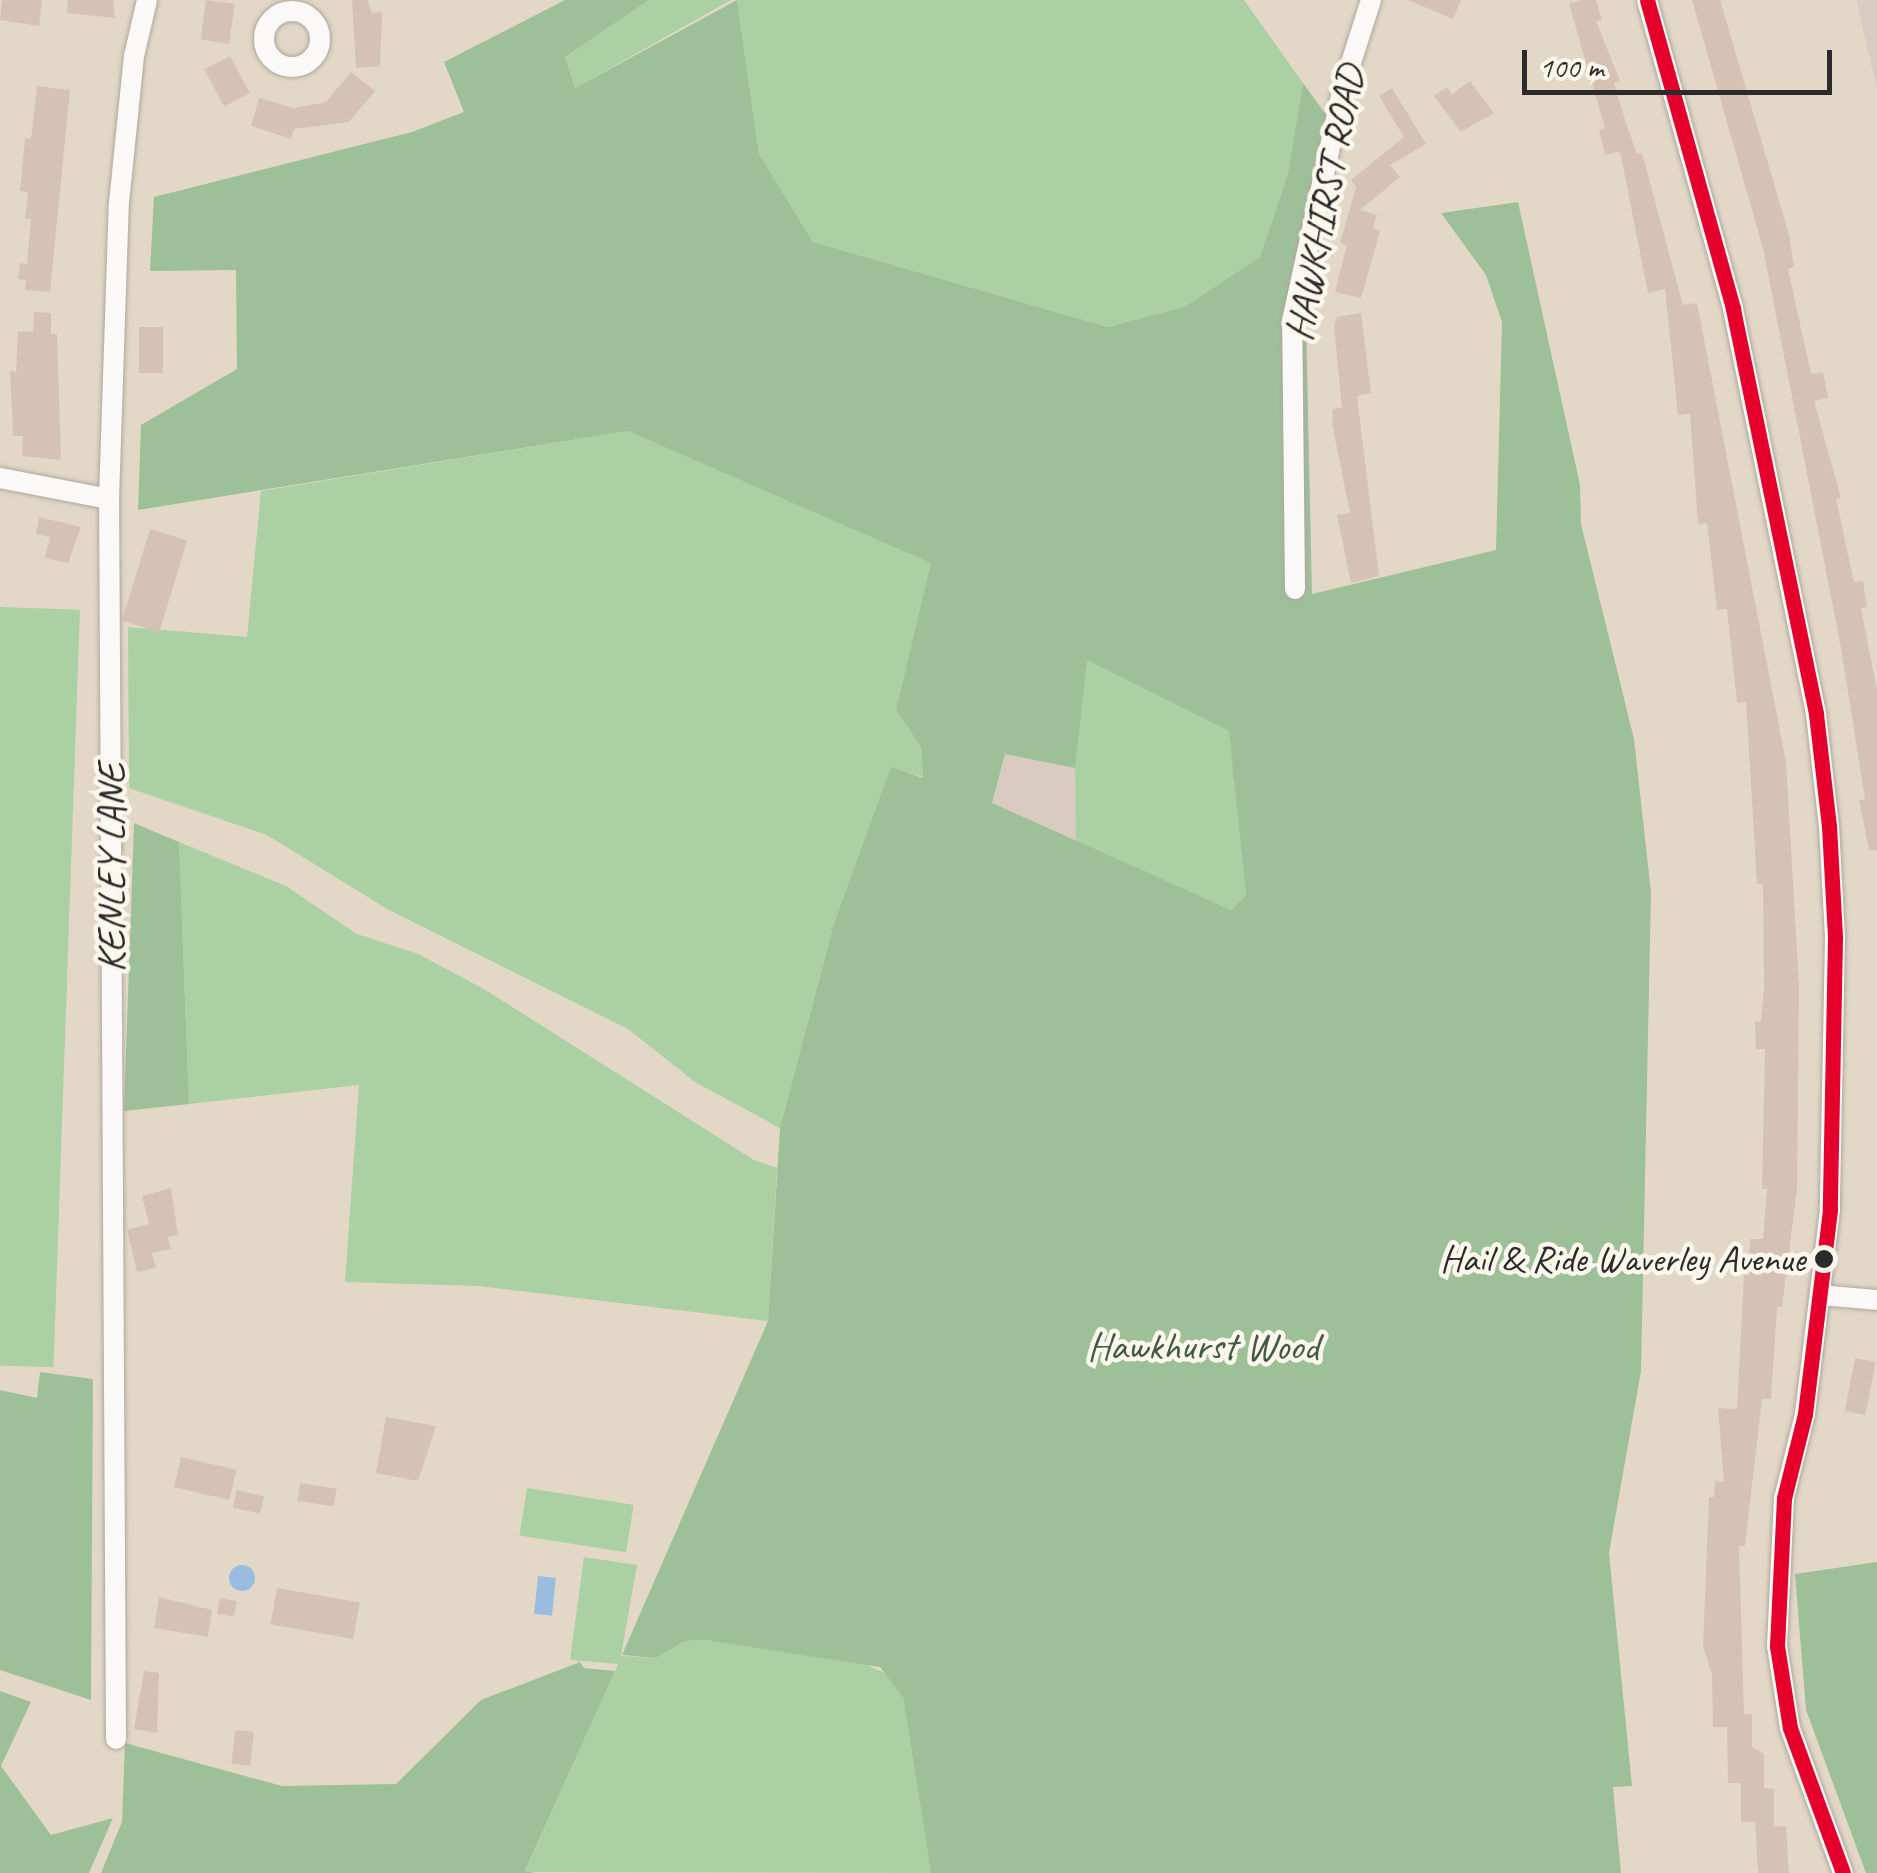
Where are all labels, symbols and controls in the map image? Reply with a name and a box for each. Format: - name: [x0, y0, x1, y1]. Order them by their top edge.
- scale bar: [1527, 30, 1837, 92]
- text: 100 m: [1539, 48, 1604, 86]
- street label: HAWKHIRST ROAD: [1274, 61, 1374, 345]
- street label: KENLEY LANE: [87, 763, 135, 973]
- place label: Hail & Ride Waverley Avenue: [1440, 1236, 1805, 1282]
- marker: Hail & Ride Waverley Avenue: [1814, 1249, 1834, 1269]
- park label: Hawkhurst Wood: [1087, 1322, 1319, 1370]

